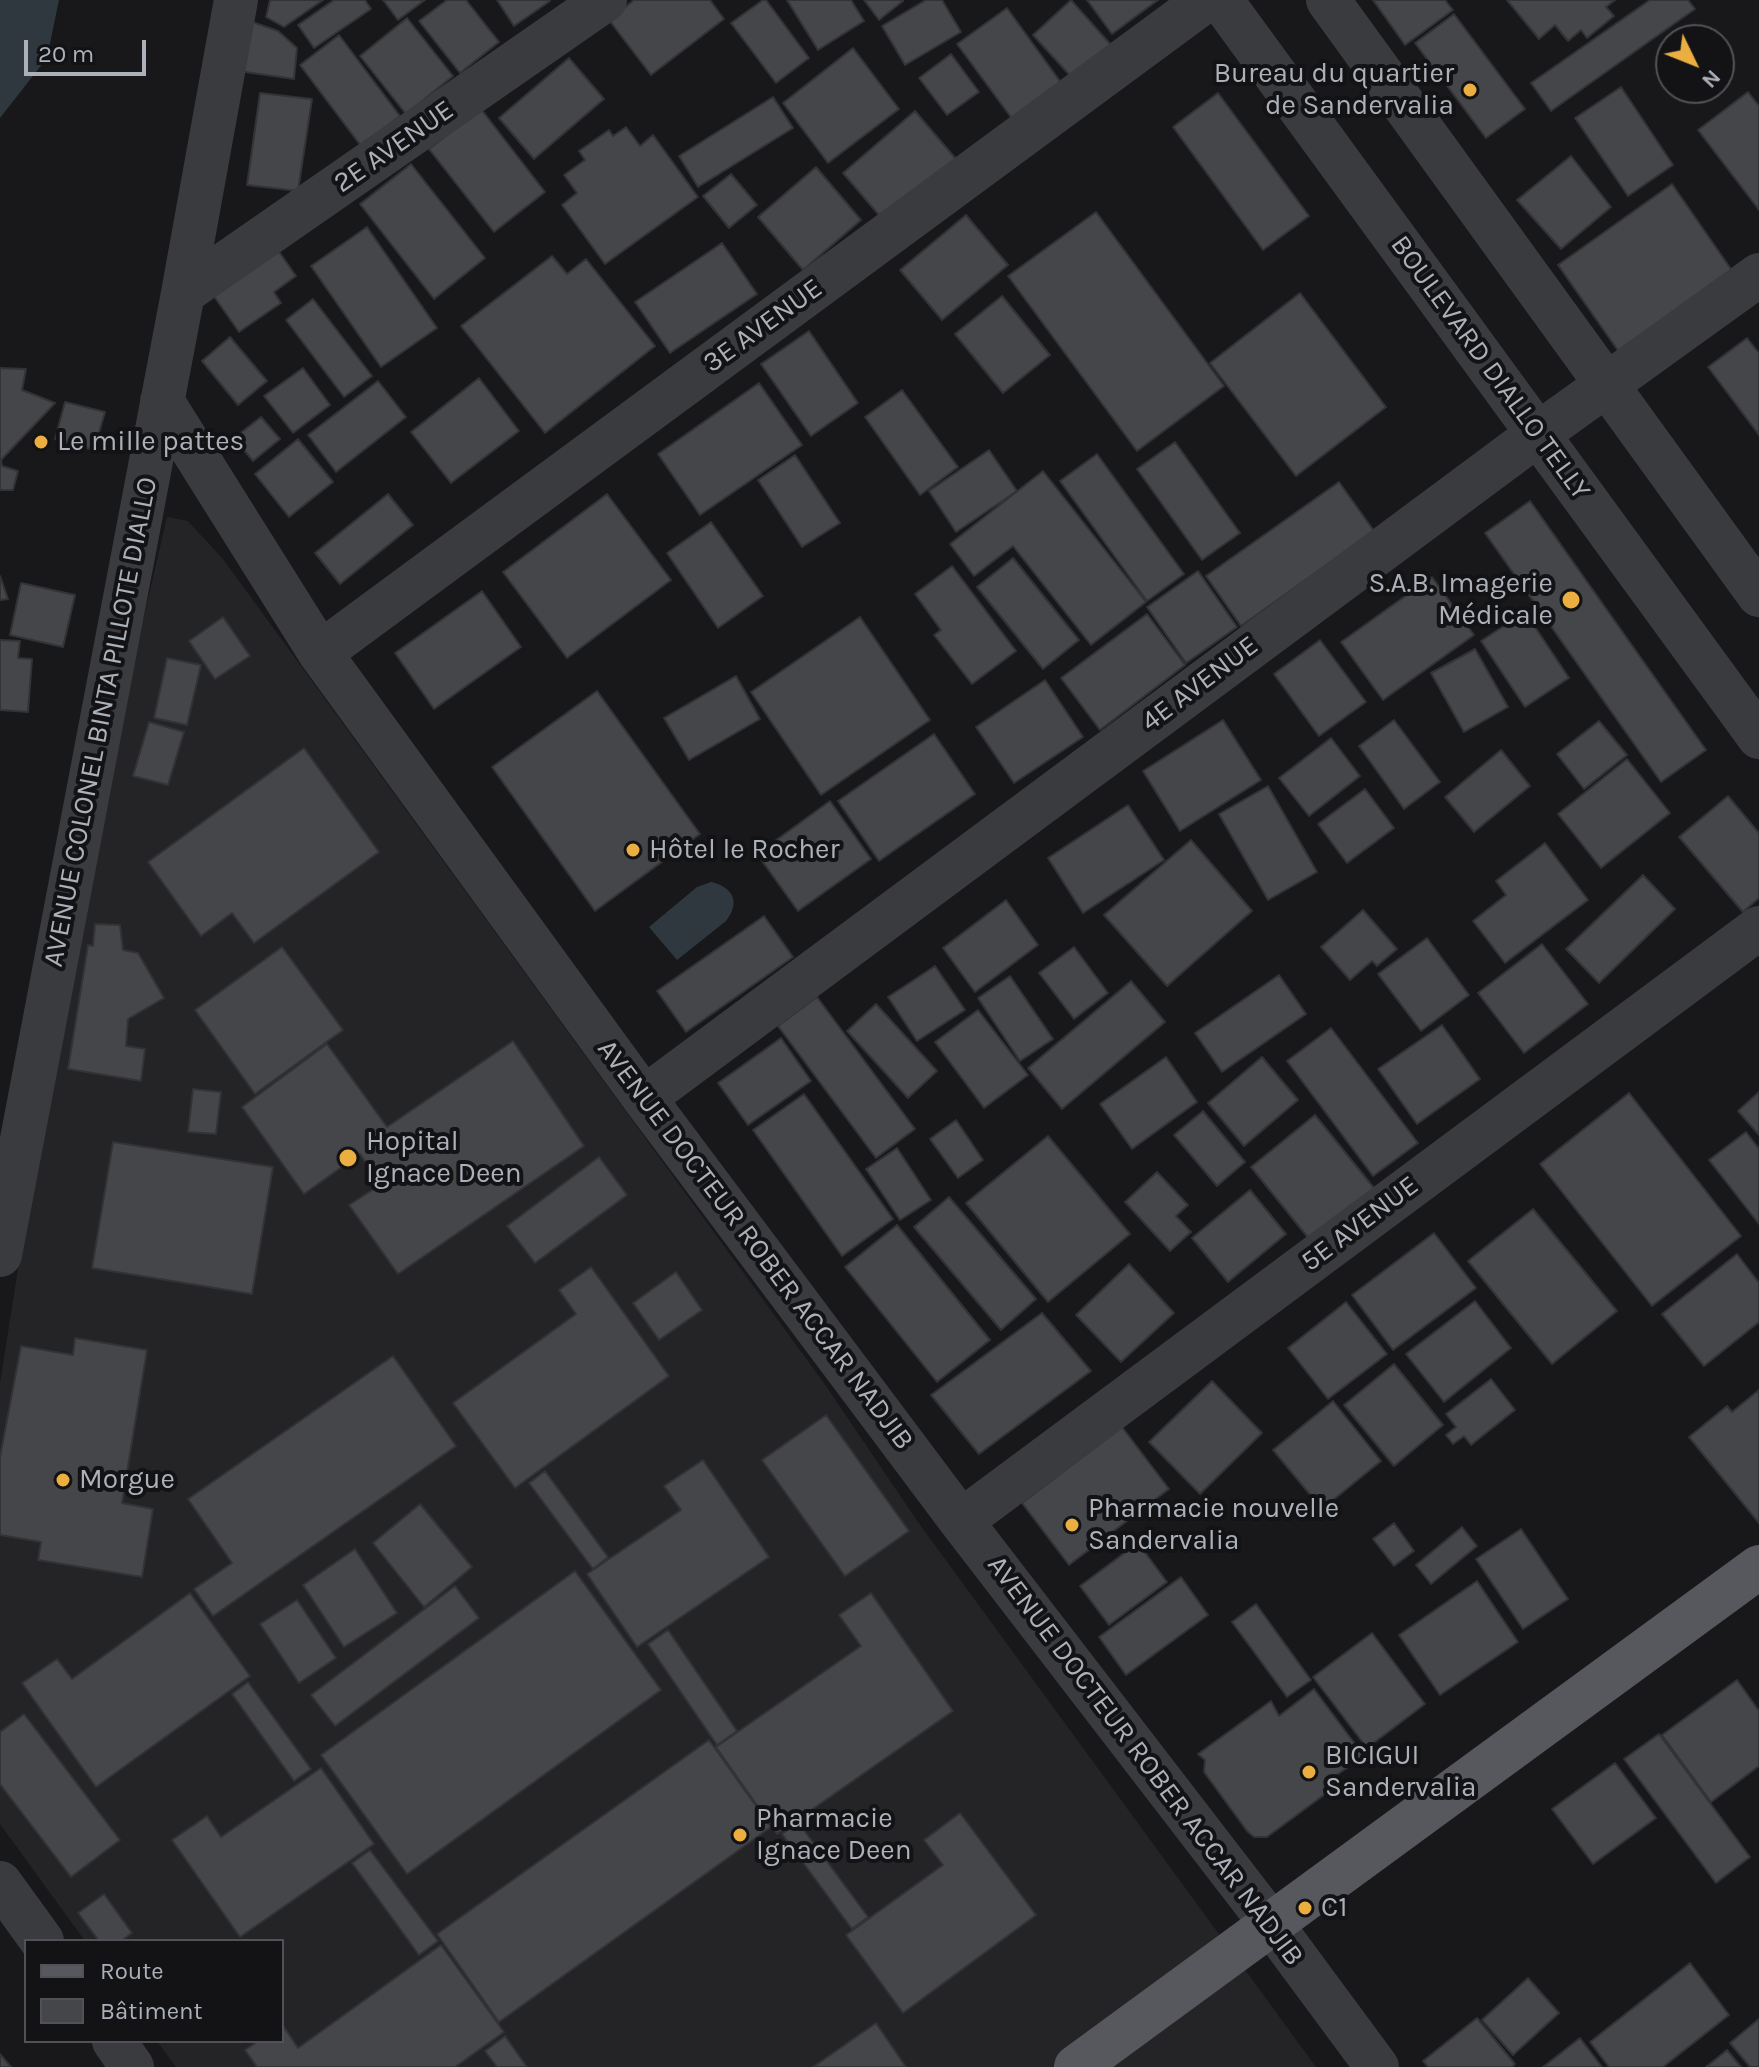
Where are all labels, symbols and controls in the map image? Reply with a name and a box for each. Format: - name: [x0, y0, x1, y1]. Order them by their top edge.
- scale bar: [28, 24, 150, 74]
- north arrow: [1655, 24, 1735, 104]
- text: 20 m: [38, 40, 94, 68]
- place label: Bureau du quartier de Sandervalia: [1214, 57, 1454, 123]
- text: N: [1696, 64, 1726, 94]
- marker: Bureau du quartier de Sandervalia: [1461, 81, 1479, 99]
- street label: 2E AVENUE: [328, 93, 460, 201]
- street label: BOULEVARD DIALLO TELLY: [1383, 229, 1597, 507]
- street label: 3E AVENUE: [697, 272, 829, 380]
- place label: Le mille pattes: [57, 425, 244, 459]
- marker: Le mille pattes: [32, 433, 50, 451]
- street label: AVENUE COLONEL BINTA PILLOTE DIALLO: [37, 474, 165, 970]
- place label: S.A.B. Imagerie Médicale: [1368, 567, 1553, 633]
- marker: S.A.B. Imagerie Médicale: [1560, 589, 1582, 611]
- street label: 4E AVENUE: [1135, 629, 1265, 739]
- place label: Hôtel le Rocher: [649, 833, 840, 867]
- marker: Hôtel le Rocher: [624, 841, 642, 859]
- street label: AVENUE DOCTEUR ROBER ACCAR NADJIB: [590, 1033, 920, 1457]
- place label: Hopital Ignace Deen: [366, 1125, 522, 1191]
- marker: Hopital Ignace Deen: [337, 1147, 359, 1169]
- street label: 5E AVENUE: [1295, 1169, 1425, 1279]
- place label: Morgue: [79, 1463, 175, 1497]
- marker: Morgue: [54, 1471, 72, 1489]
- place label: Pharmacie nouvelle Sandervalia: [1088, 1492, 1339, 1558]
- marker: Pharmacie nouvelle Sandervalia: [1063, 1516, 1081, 1534]
- street label: AVENUE DOCTEUR ROBER ACCAR NADJIB: [980, 1549, 1310, 1973]
- place label: BICIGUI Sandervalia: [1325, 1739, 1476, 1805]
- marker: BICIGUI Sandervalia: [1300, 1763, 1318, 1781]
- place label: Pharmacie Ignace Deen: [756, 1802, 912, 1868]
- marker: Pharmacie Ignace Deen: [731, 1826, 749, 1844]
- place label: C1: [1321, 1891, 1347, 1925]
- marker: C1: [1296, 1899, 1314, 1917]
- legend: [24, 1939, 284, 2043]
- text: Route: [100, 1957, 164, 1985]
- text: Bâtiment: [100, 1997, 203, 2025]

